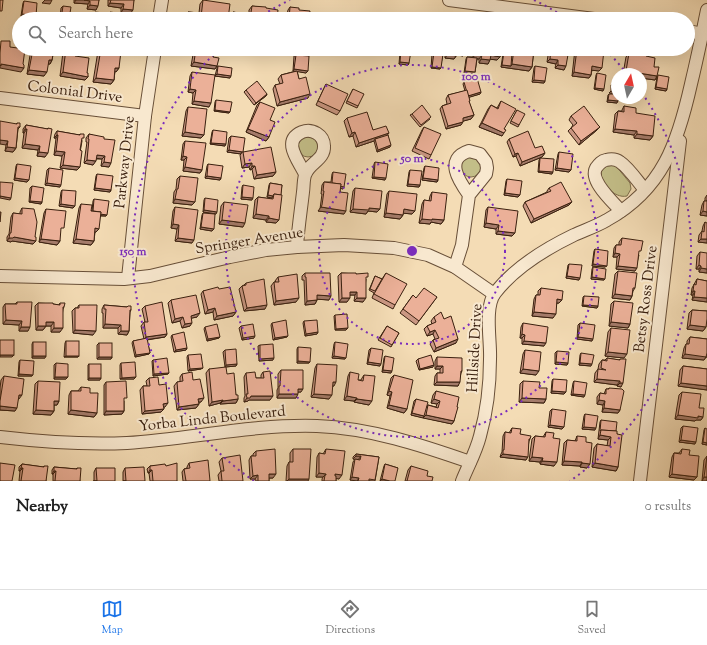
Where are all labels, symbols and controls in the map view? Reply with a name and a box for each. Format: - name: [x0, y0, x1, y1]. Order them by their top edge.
- search box: [12, 12, 695, 56]
- icon: search: [26, 23, 48, 45]
- text: Search here: [58, 24, 133, 45]
- text: 100 m: [460, 68, 491, 86]
- north arrow: [611, 68, 647, 104]
- street label: Colonial Drive: [26, 76, 124, 109]
- street label: Parkway Drive: [110, 115, 141, 210]
- text: 50 m: [400, 150, 424, 168]
- street label: Springer Avenue: [194, 223, 305, 260]
- text: 150 m: [118, 243, 147, 261]
- centre of rings: [405, 244, 419, 258]
- street label: Betsy Ross Drive: [630, 244, 663, 354]
- street label: Hillside Drive: [463, 303, 488, 393]
- street label: Yorba Linda Boulevard: [138, 401, 287, 438]
- text: Nearby: [16, 495, 68, 519]
- text: 0 results: [645, 498, 691, 516]
- tab: Map: [101, 598, 123, 638]
- tab: Directions: [326, 598, 375, 638]
- tab: Saved: [578, 598, 606, 638]

